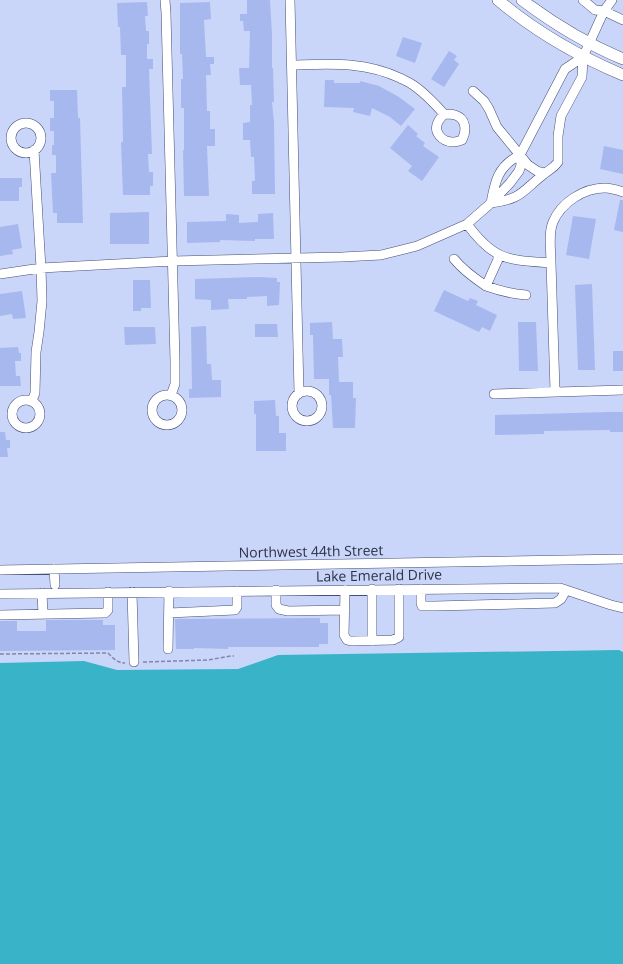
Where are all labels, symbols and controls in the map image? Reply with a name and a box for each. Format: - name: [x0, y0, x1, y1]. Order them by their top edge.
- street label: Northwest 44th Street: [239, 540, 383, 562]
- street label: Lake Emerald Drive: [316, 564, 442, 586]

